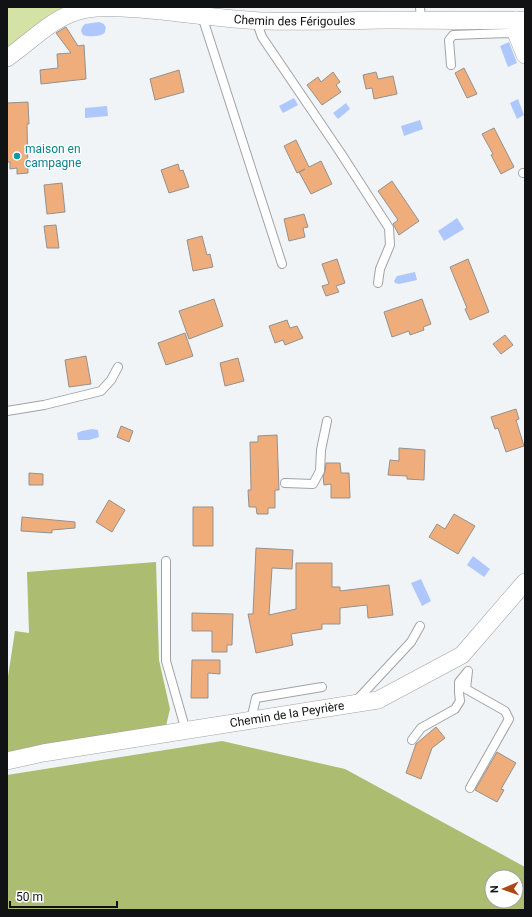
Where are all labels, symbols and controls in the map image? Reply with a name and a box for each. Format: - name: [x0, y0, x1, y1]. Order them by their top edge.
- street label: Chemin des Férigoules: [233, 12, 356, 28]
- place label: maison en campagne: [25, 142, 81, 170]
- marker: maison en campagne: [12, 151, 22, 161]
- street label: Chemin de la Peyrière: [229, 698, 345, 730]
- north arrow: [484, 869, 524, 909]
- scale bar: [10, 883, 117, 909]
- text: N: [488, 885, 501, 893]
- text: 50 m: [16, 890, 43, 904]

